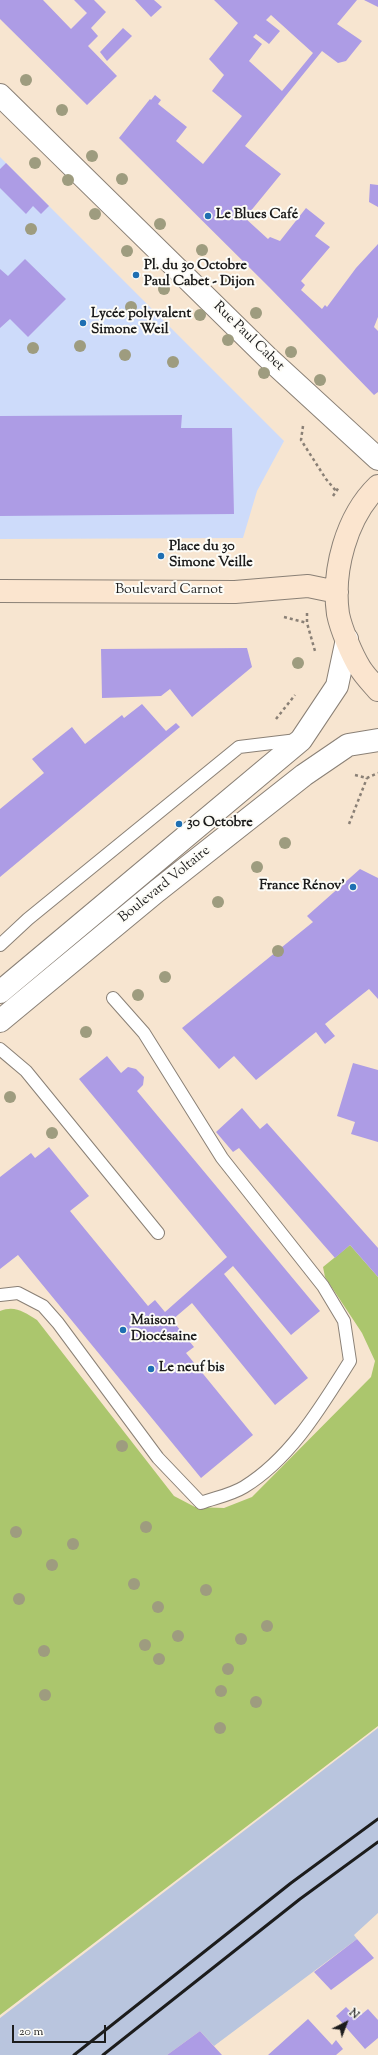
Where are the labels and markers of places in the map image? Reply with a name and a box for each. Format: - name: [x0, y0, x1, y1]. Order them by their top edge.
- place label: Le Blues Café: [216, 208, 298, 224]
- marker: Le Blues Café: [203, 211, 213, 221]
- place label: Pl. du 30 Octobre Paul Cabet - Dijon: [144, 259, 255, 292]
- marker: Pl. du 30 Octobre Paul Cabet - Dijon: [131, 270, 141, 280]
- place label: Lycée polyvalent Simone Weil: [91, 307, 191, 340]
- marker: Lycée polyvalent Simone Weil: [78, 318, 88, 328]
- place label: Place du 30 Simone Veille: [169, 540, 253, 572]
- marker: Place du 30 Simone Veille: [156, 551, 166, 561]
- place label: 30 Octobre: [187, 816, 253, 832]
- marker: 30 Octobre: [174, 819, 184, 829]
- place label: France Rénov': [259, 879, 345, 895]
- marker: France Rénov': [348, 882, 358, 892]
- place label: Maison Diocésaine: [131, 1314, 197, 1346]
- marker: Maison Diocésaine: [118, 1325, 128, 1335]
- place label: Le neuf bis: [159, 1361, 225, 1377]
- marker: Le neuf bis: [146, 1364, 156, 1374]

